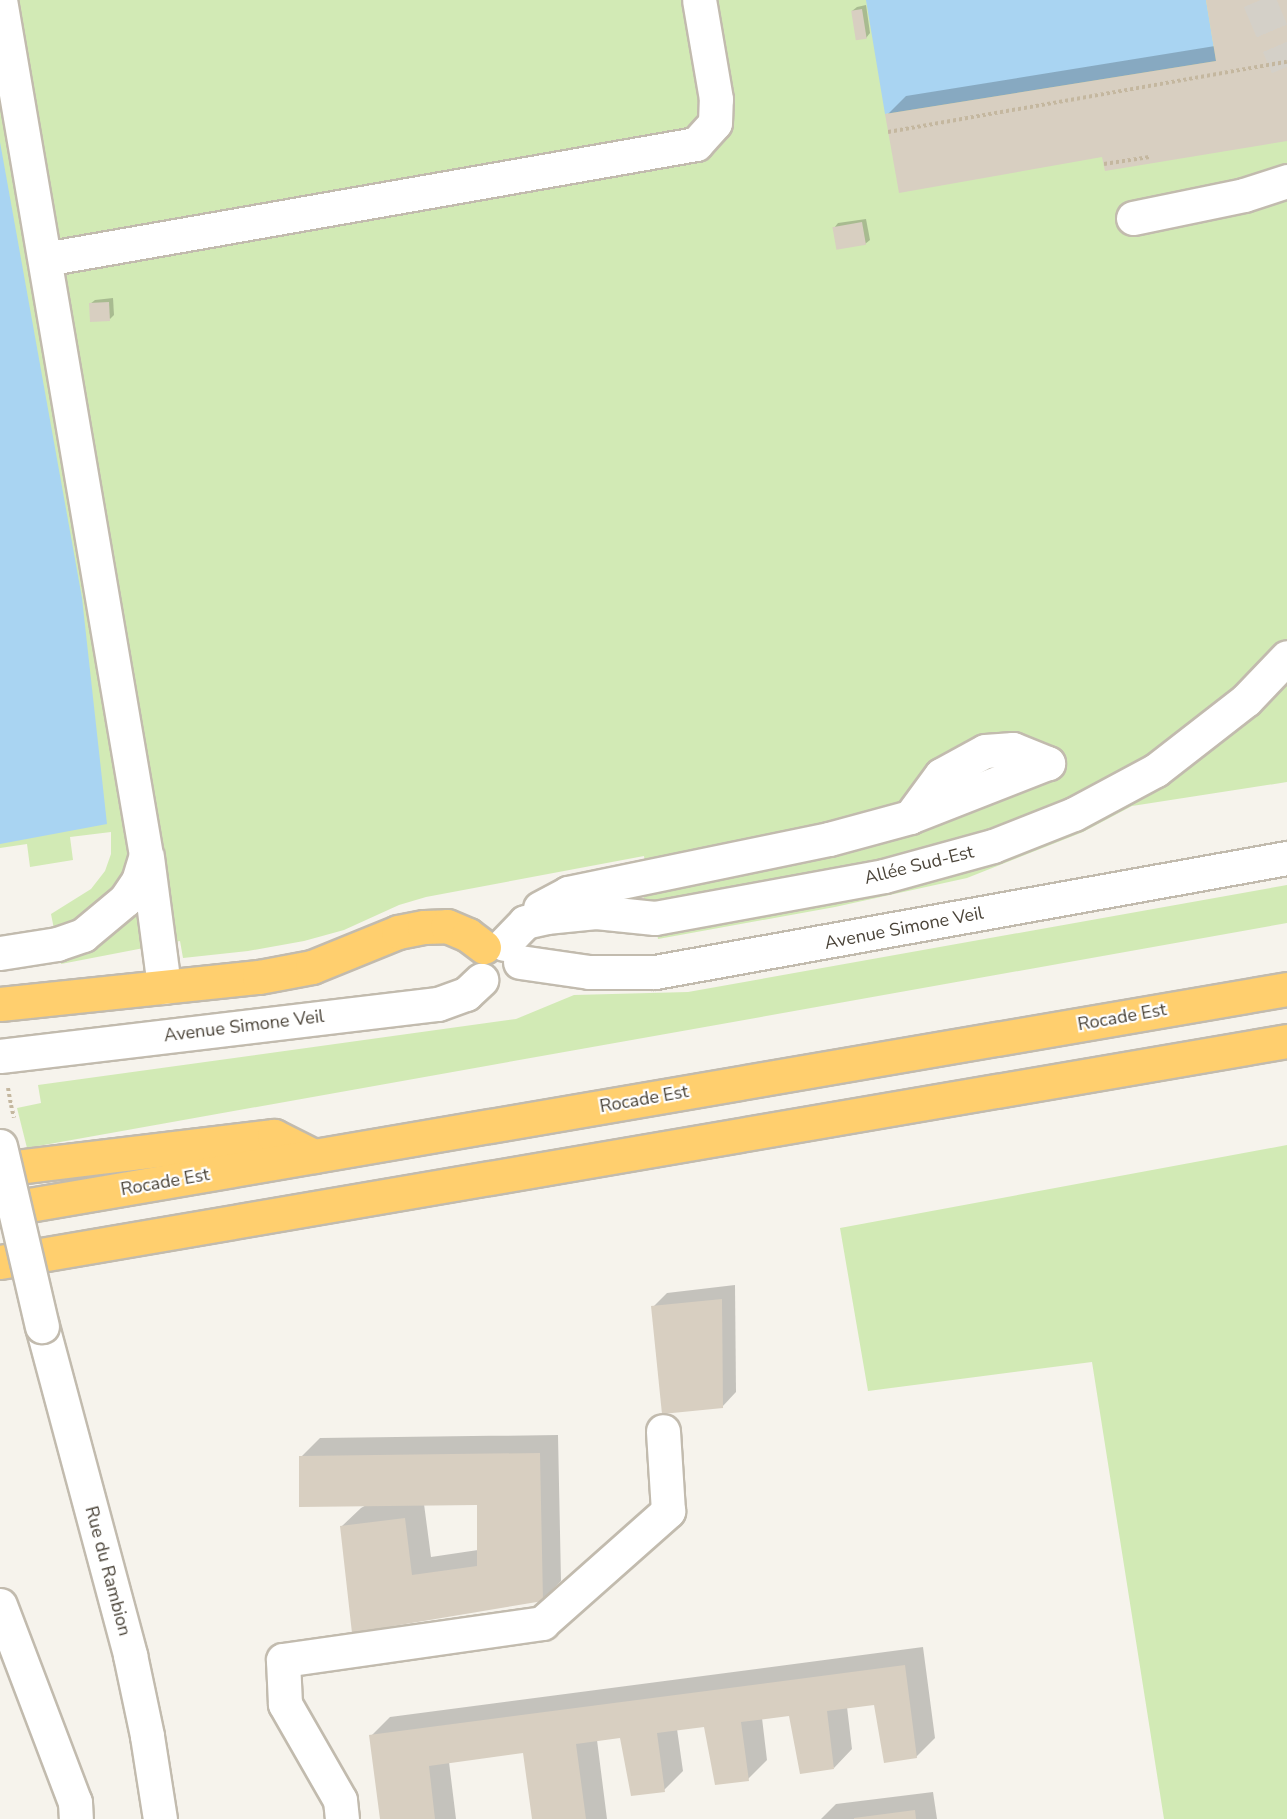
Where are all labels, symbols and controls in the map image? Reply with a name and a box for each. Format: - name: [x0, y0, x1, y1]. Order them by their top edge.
- street label: Allée Sud-Est: [862, 841, 976, 889]
- street label: Avenue Simone Veil: [823, 902, 985, 954]
- street label: Rocade Est: [1076, 999, 1168, 1035]
- street label: Avenue Simone Veil: [163, 1005, 325, 1047]
- street label: Rocade Est: [598, 1081, 690, 1117]
- street label: Rocade Est: [119, 1164, 211, 1200]
- street label: Rue du Rambion: [80, 1504, 136, 1638]

